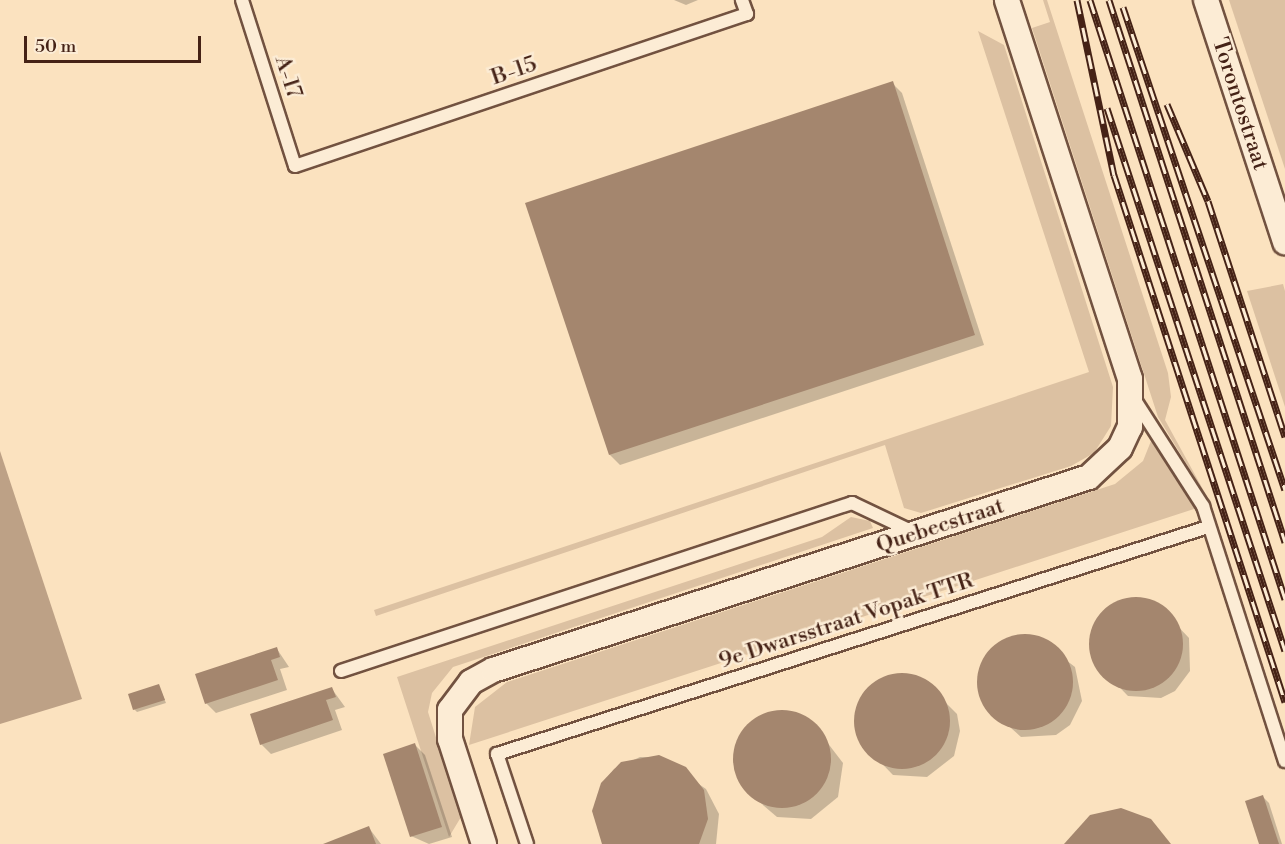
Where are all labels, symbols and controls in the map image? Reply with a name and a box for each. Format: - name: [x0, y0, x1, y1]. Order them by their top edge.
- scale bar: [27, 24, 204, 62]
- text: 50 m: [35, 35, 76, 58]
- street label: Torontostraat: [1206, 35, 1274, 173]
- street label: B-15: [488, 51, 540, 91]
- street label: A-17: [269, 52, 307, 102]
- street label: Quebecstraat: [873, 493, 1007, 559]
- street label: 9e Dwarsstraat Vopak TTR: [716, 567, 976, 675]

